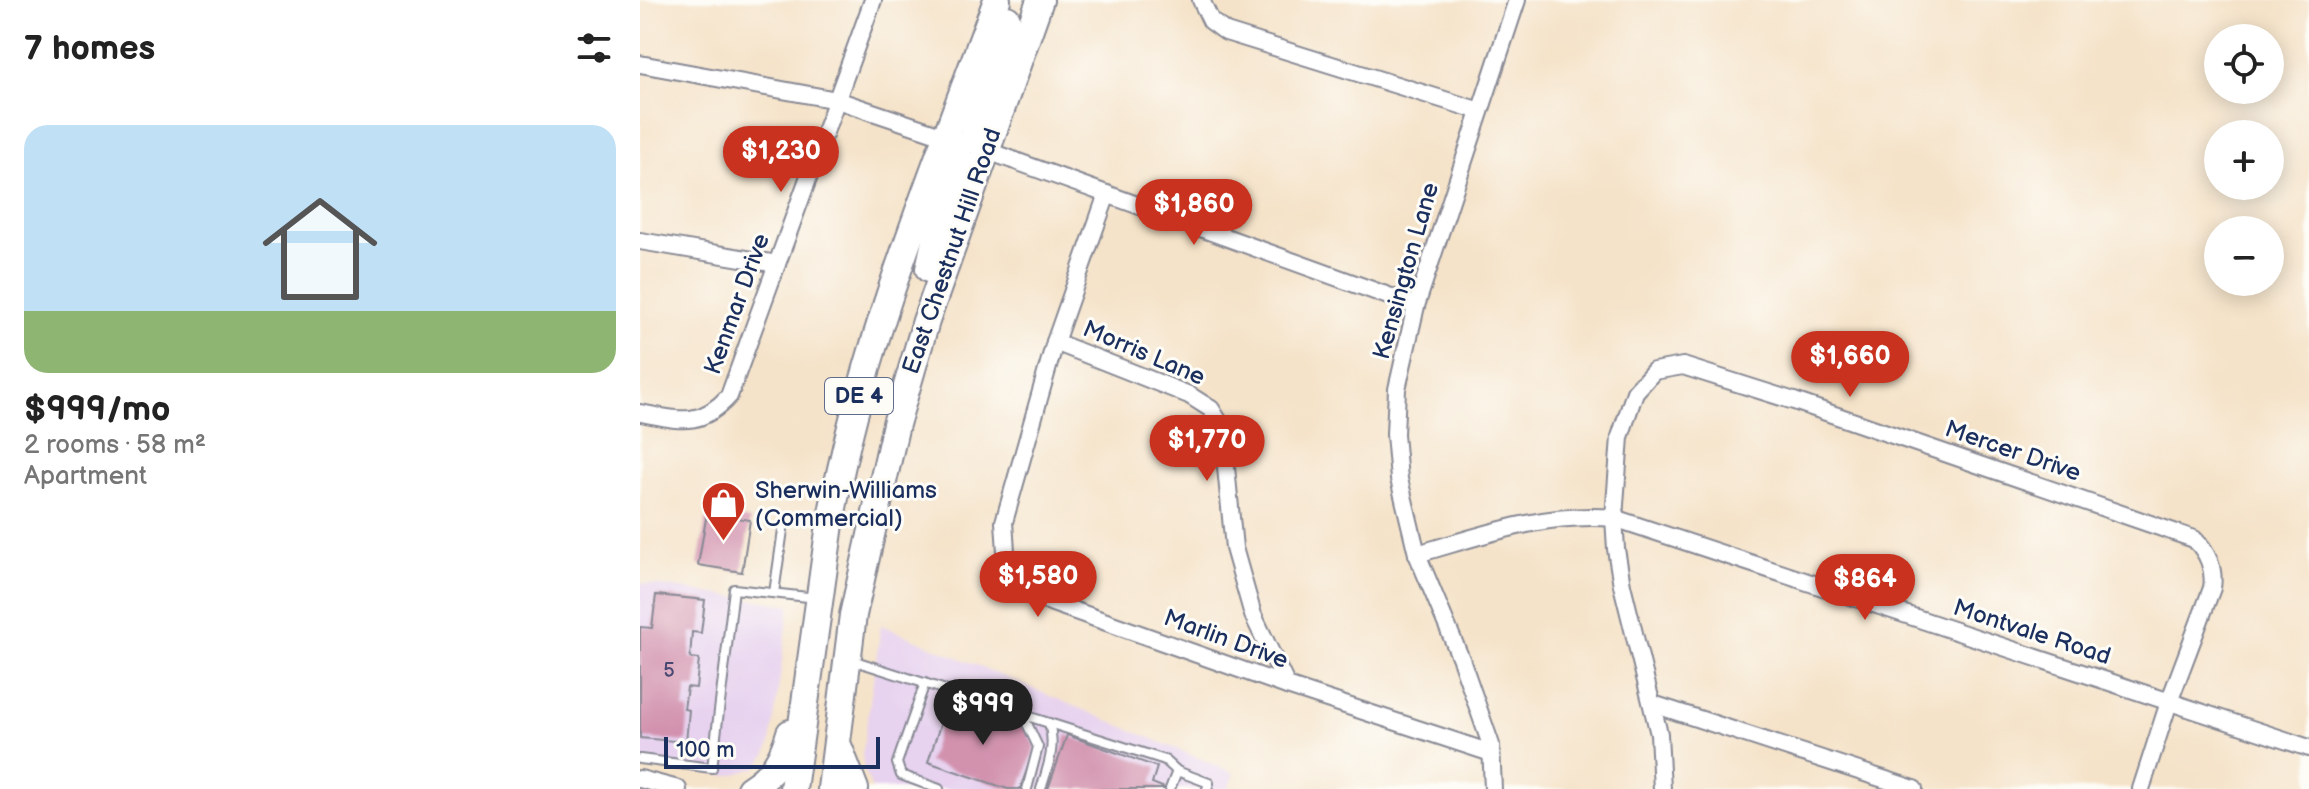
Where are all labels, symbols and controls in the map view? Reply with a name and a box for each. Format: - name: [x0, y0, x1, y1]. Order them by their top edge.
- map controls: [2204, 24, 2284, 296]
- button: locate: [2204, 24, 2284, 104]
- icon: filters: [572, 26, 616, 70]
- text: 7 homes: [24, 28, 155, 69]
- button: +: [2204, 120, 2284, 200]
- street label: East Chestnut Hill Road: [896, 124, 1008, 378]
- pin: $1,230: [716, 126, 846, 194]
- text: $1,230: [741, 136, 821, 167]
- icon: home: [248, 177, 392, 321]
- pin: $1,860: [1129, 179, 1259, 247]
- street label: Kensington Lane: [1367, 179, 1445, 363]
- text: $1,860: [1153, 189, 1235, 220]
- button: −: [2204, 216, 2284, 296]
- street label: Kenmar Drive: [698, 230, 776, 378]
- street label: Morris Lane: [1078, 314, 1210, 392]
- pin: $1,660: [1785, 331, 1915, 399]
- text: $1,660: [1809, 341, 1891, 372]
- road number: DE 4: [825, 378, 893, 414]
- text: $999/mo: [24, 389, 170, 430]
- street label: Mercer Drive: [1941, 414, 2085, 488]
- pin: $1,770: [1142, 415, 1272, 483]
- text: $1,770: [1168, 425, 1246, 456]
- text: 2 rooms · 58 m²: [24, 430, 206, 461]
- text: Apartment: [24, 461, 147, 492]
- place label: Sherwin-Williams (Commercial): [755, 476, 937, 533]
- shop icon: Sherwin-Williams (Commercial): [700, 480, 748, 543]
- pin: $1,580: [973, 551, 1103, 619]
- pin: $864: [1818, 554, 1912, 622]
- text: $1,580: [998, 561, 1078, 592]
- text: $864: [1833, 564, 1897, 595]
- street label: Montvale Road: [1950, 593, 2114, 671]
- street label: Marlin Drive: [1160, 603, 1292, 675]
- house number: 5: [663, 659, 675, 683]
- pin: $999: [936, 679, 1030, 747]
- text: $999: [952, 689, 1014, 720]
- scale bar: [664, 733, 880, 769]
- text: 100 m: [676, 737, 735, 764]

